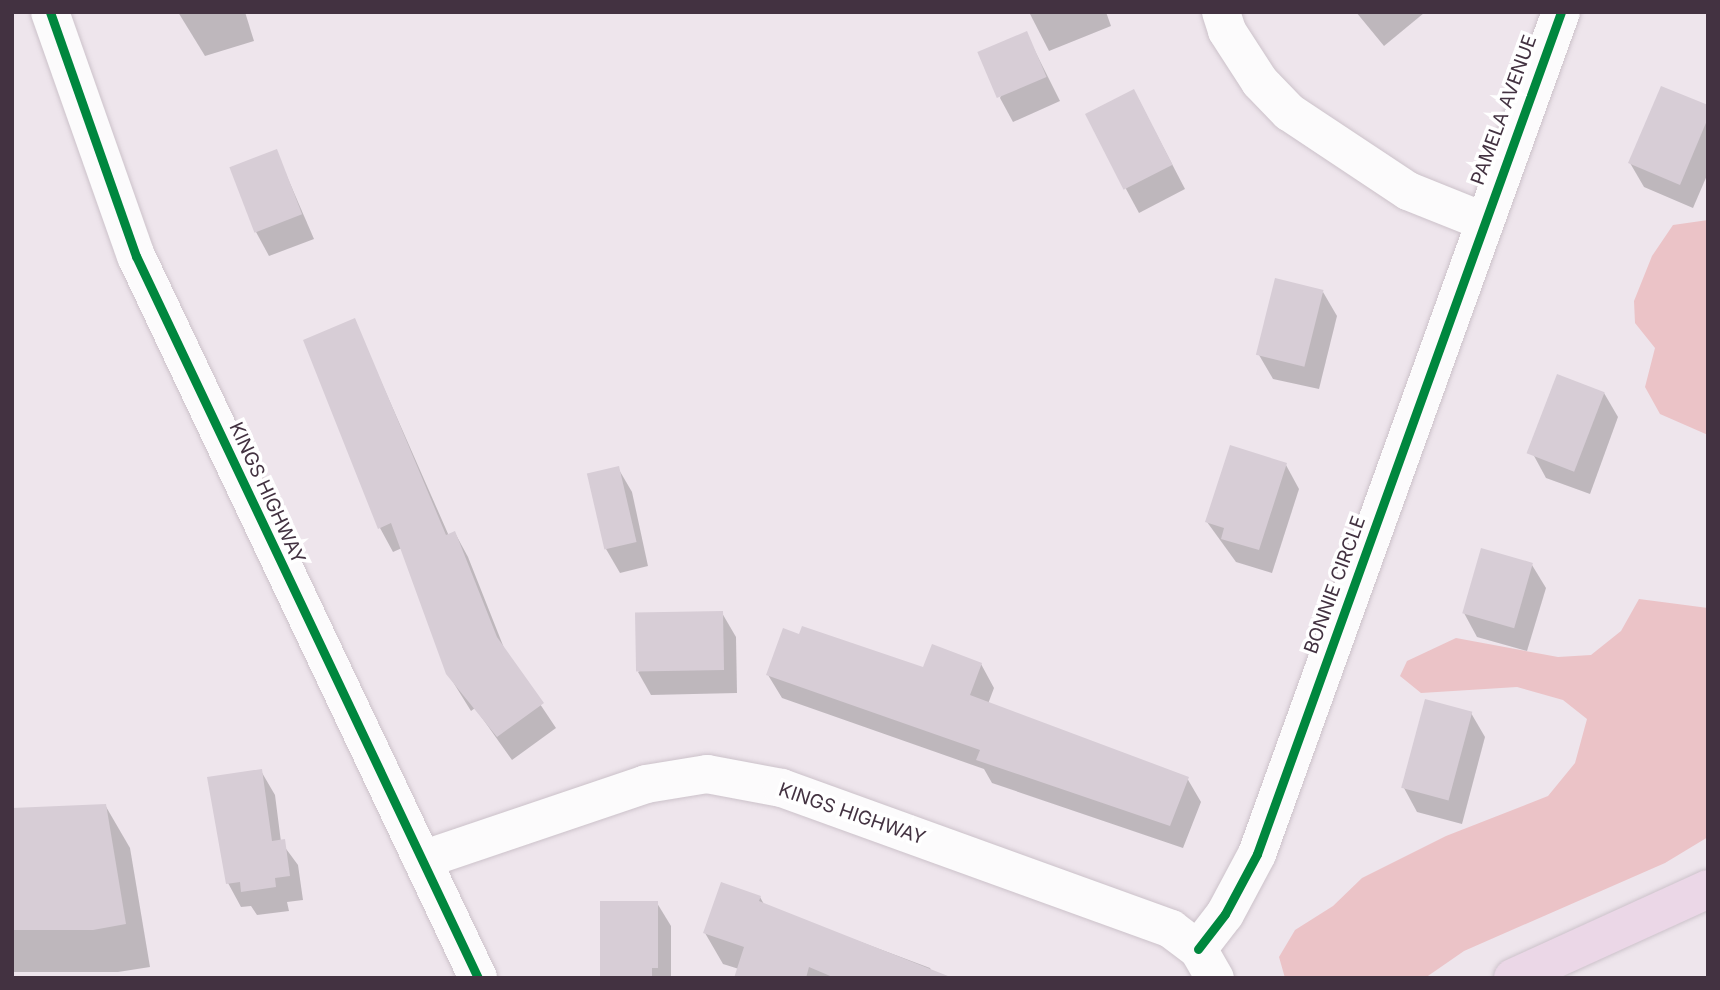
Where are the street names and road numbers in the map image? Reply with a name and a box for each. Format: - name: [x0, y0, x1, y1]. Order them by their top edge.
- street label: PAMELA AVENUE: [1466, 32, 1542, 188]
- street label: KINGS HIGHWAY: [224, 419, 310, 567]
- street label: BONNIE CIRCLE: [1300, 513, 1370, 657]
- street label: KINGS HIGHWAY: [776, 778, 928, 850]

